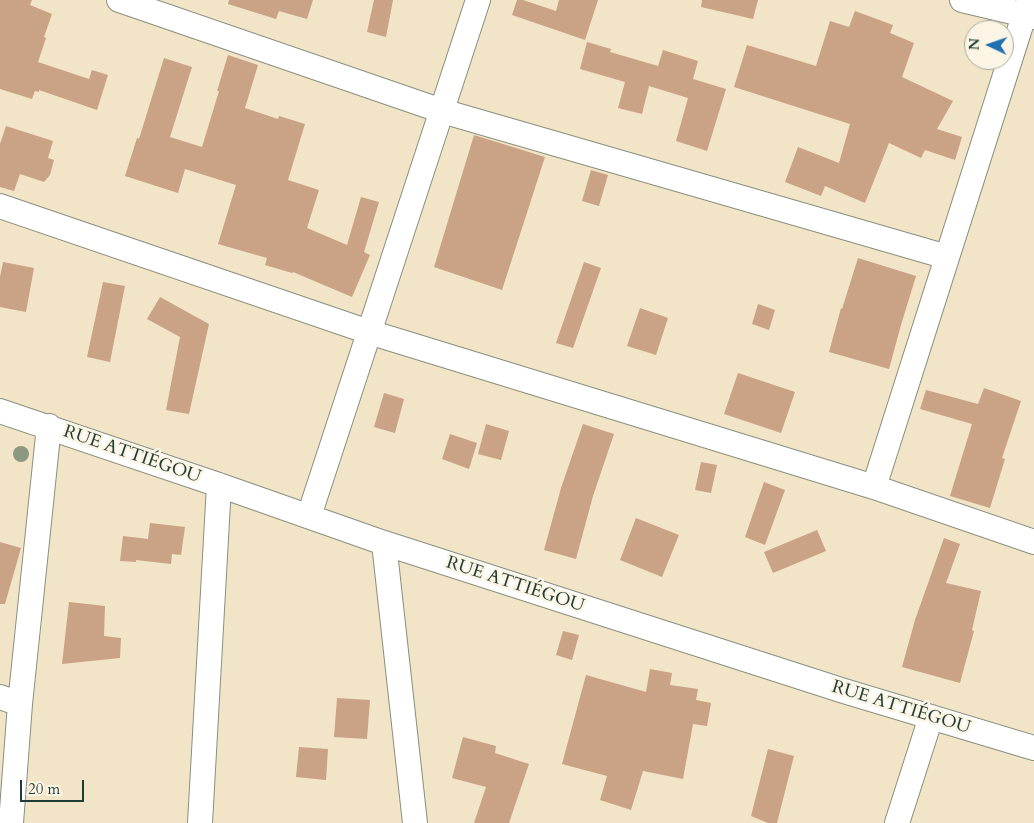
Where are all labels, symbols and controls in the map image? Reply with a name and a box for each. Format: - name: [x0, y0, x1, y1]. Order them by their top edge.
- north arrow: [964, 20, 1014, 70]
- text: N: [965, 38, 984, 51]
- street label: RUE ATTIÉGOU: [60, 421, 204, 489]
- street label: RUE ATTIÉGOU: [443, 552, 587, 618]
- street label: RUE ATTIÉGOU: [829, 677, 973, 739]
- scale bar: [22, 770, 86, 802]
- text: 20 m: [28, 779, 60, 799]

